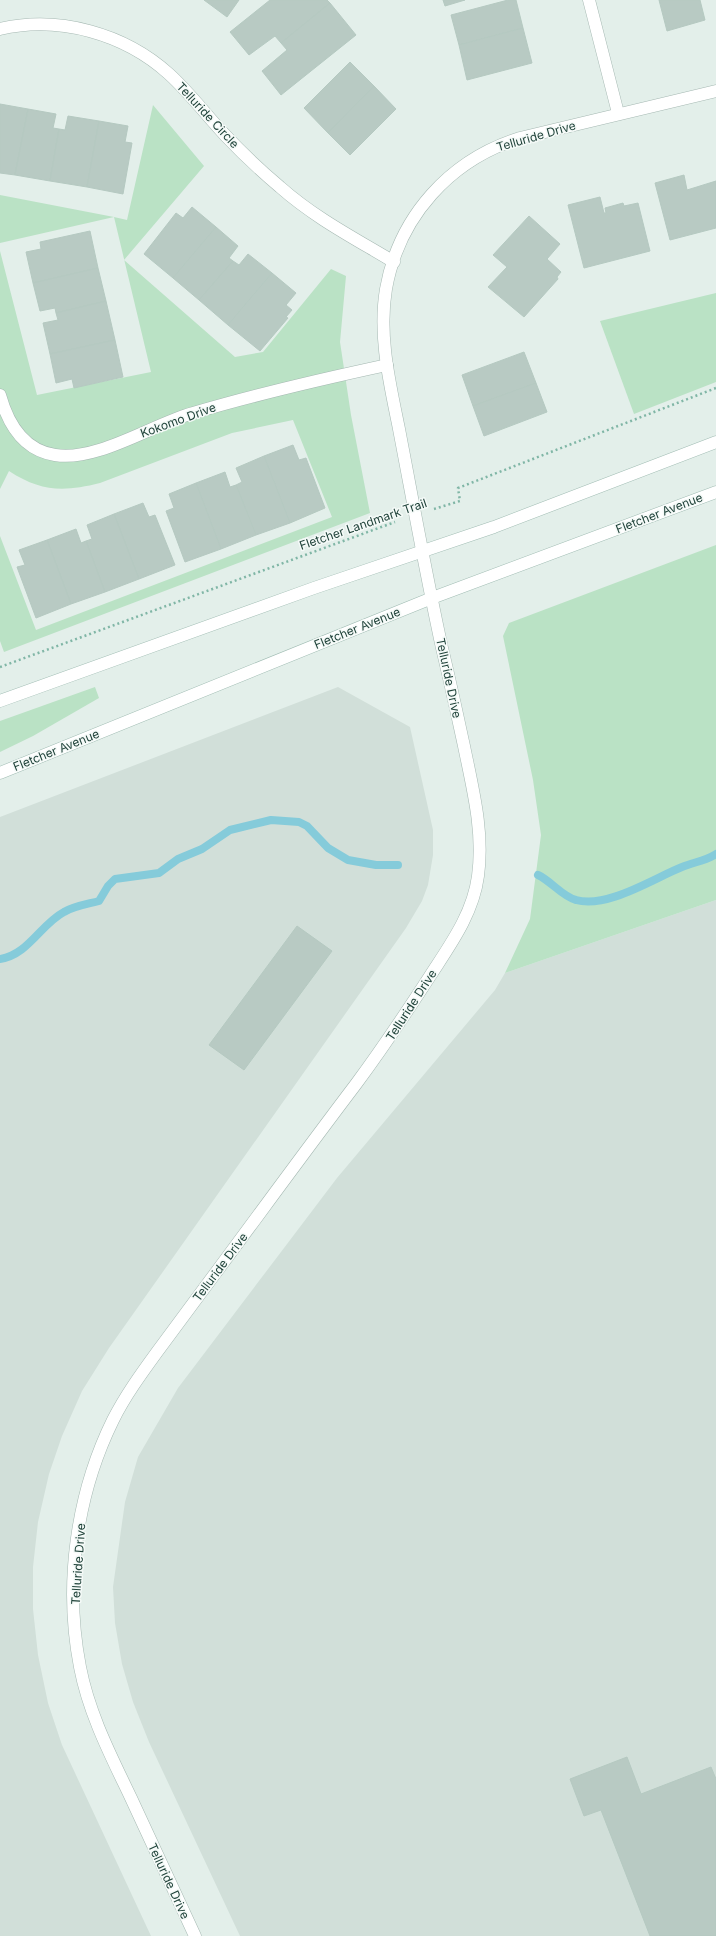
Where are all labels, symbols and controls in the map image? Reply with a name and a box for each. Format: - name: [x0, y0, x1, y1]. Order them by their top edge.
- street label: Telluride Circle: [174, 79, 242, 151]
- street label: Telluride Drive: [495, 118, 577, 154]
- street label: Kokomo Drive: [138, 399, 218, 441]
- street label: Fletcher Avenue: [613, 490, 705, 536]
- street label: Fletcher Landmark Trail: [297, 495, 429, 553]
- street label: Fletcher Avenue: [312, 604, 402, 652]
- street label: Telluride Drive: [433, 636, 465, 720]
- street label: Fletcher Avenue: [11, 726, 101, 774]
- street label: Telluride Drive: [382, 967, 440, 1043]
- street label: Telluride Drive: [189, 1230, 251, 1304]
- street label: Telluride Drive: [68, 1523, 88, 1605]
- street label: Telluride Drive: [145, 1841, 193, 1921]

